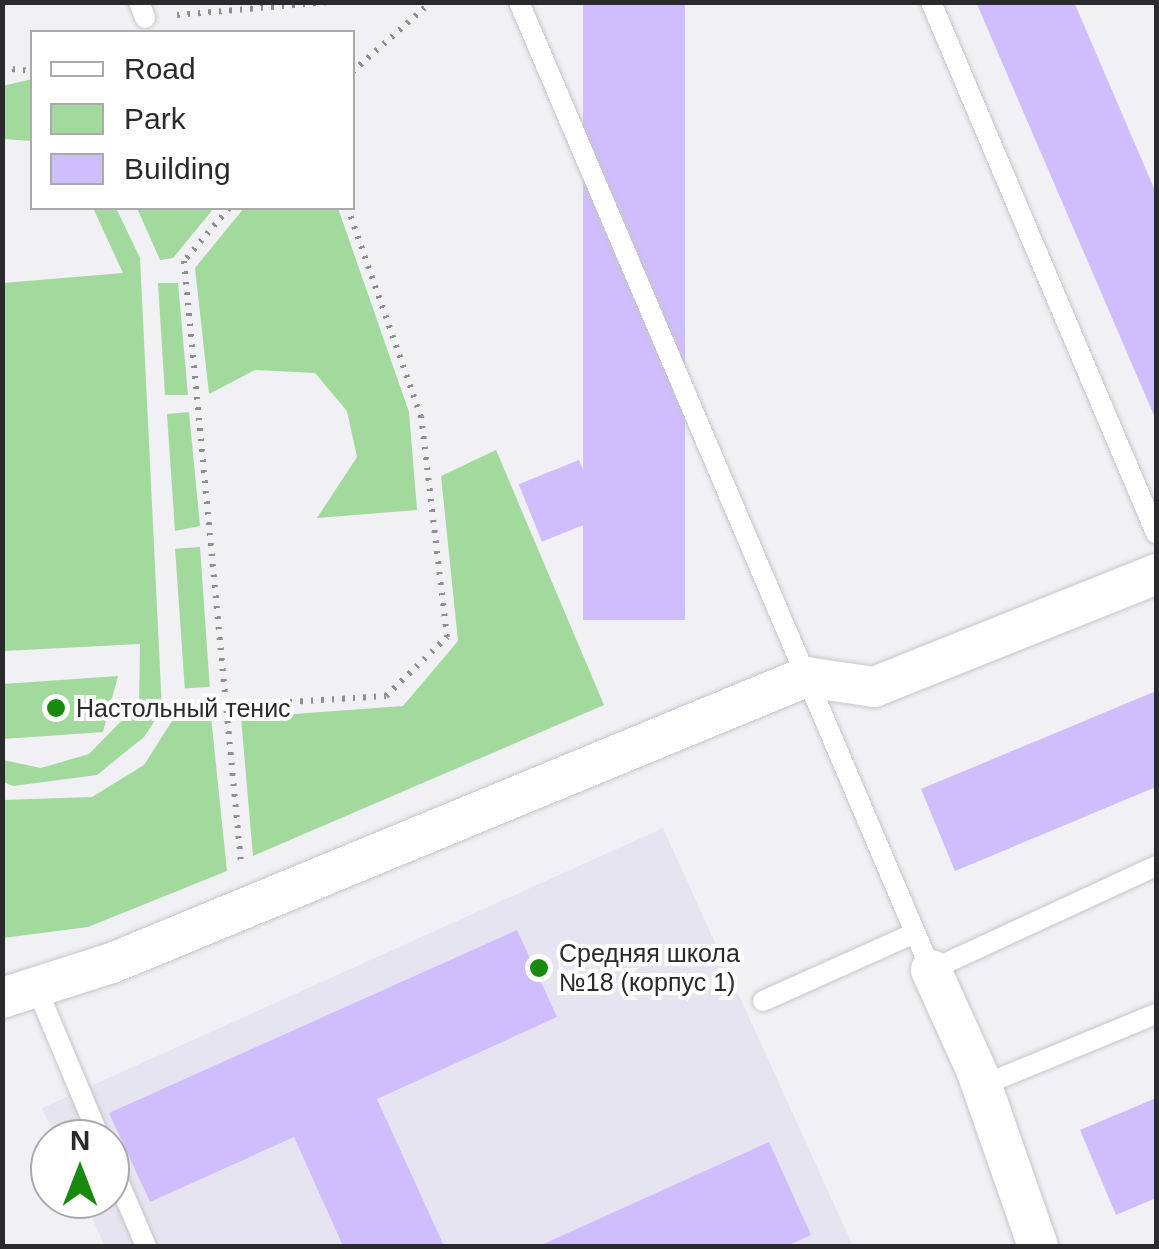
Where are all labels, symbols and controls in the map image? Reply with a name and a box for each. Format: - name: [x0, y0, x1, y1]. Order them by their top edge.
- legend: [30, 30, 355, 210]
- text: Road: [124, 52, 196, 85]
- text: Park: [124, 102, 186, 135]
- text: Building: [124, 152, 231, 185]
- place label: Настольный тенис: [76, 693, 291, 723]
- marker: Настольный тенис: [45, 697, 67, 719]
- place label: Средняя школа №18 (корпус 1): [559, 939, 740, 998]
- marker: Средняя школа №18 (корпус 1): [528, 957, 550, 979]
- north arrow: [30, 1119, 130, 1219]
- text: N: [70, 1125, 90, 1156]

